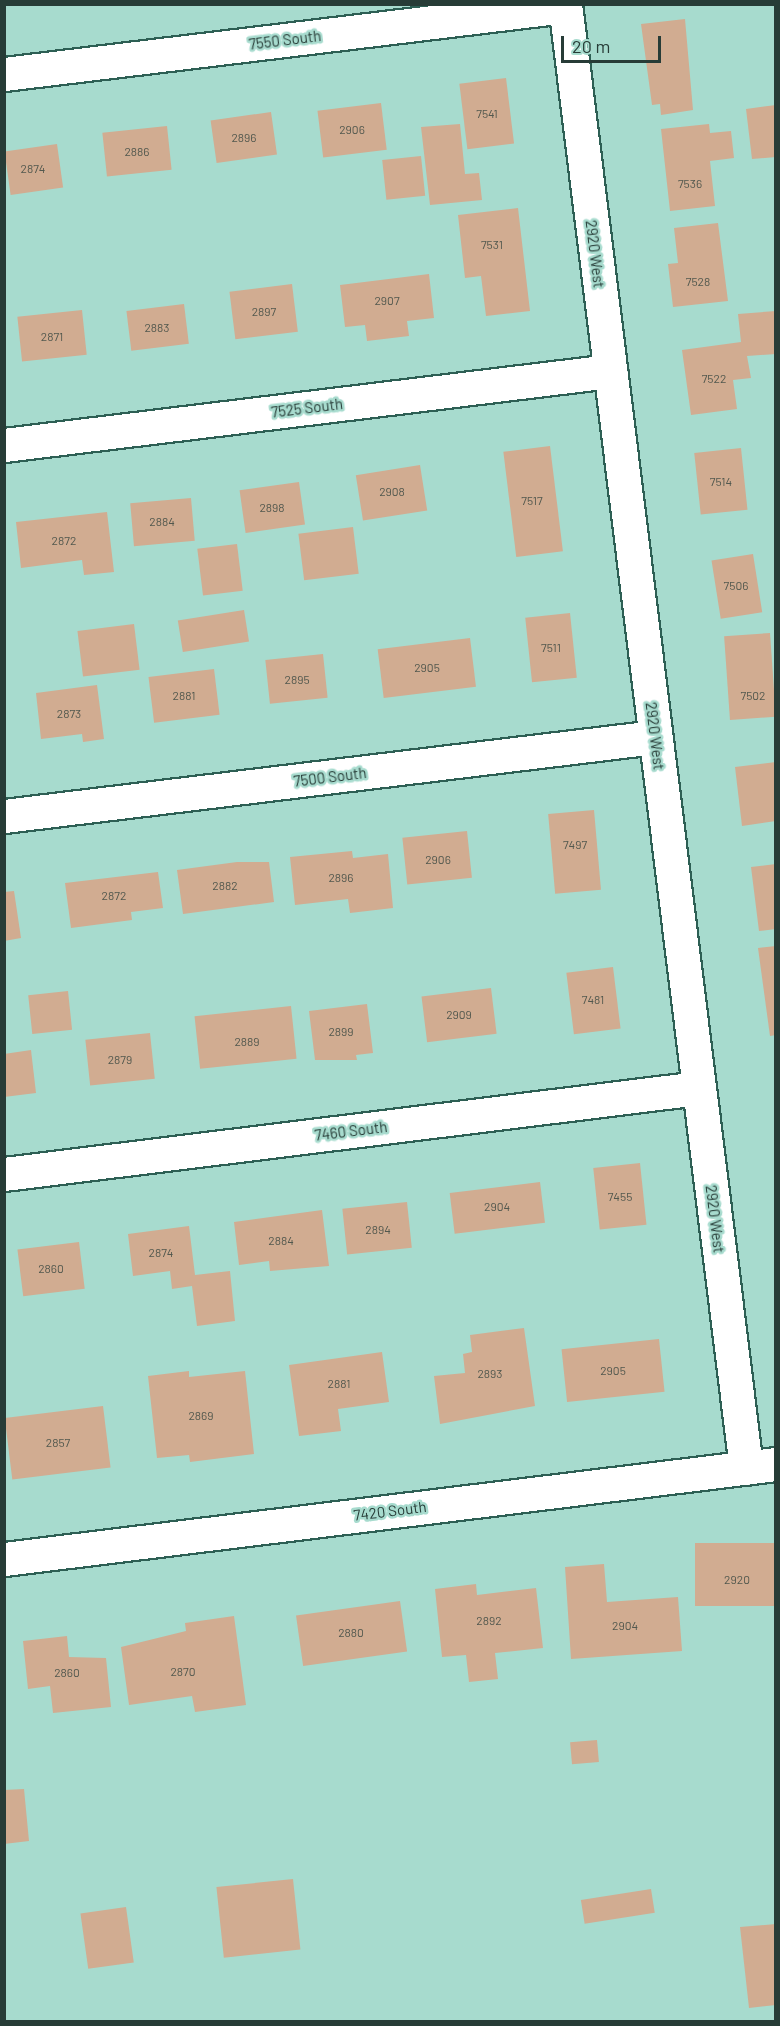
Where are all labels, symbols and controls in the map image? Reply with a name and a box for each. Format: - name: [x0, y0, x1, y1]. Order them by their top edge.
- scale bar: [564, 24, 664, 62]
- street label: 7550 South: [248, 27, 322, 53]
- text: 20 m: [572, 35, 610, 57]
- house number: 7541: [476, 107, 498, 121]
- house number: 2906: [339, 123, 365, 137]
- house number: 2896: [231, 131, 257, 145]
- house number: 2886: [124, 145, 150, 159]
- house number: 2874: [21, 162, 45, 176]
- house number: 7536: [678, 177, 702, 191]
- street label: 2920 West: [582, 219, 608, 289]
- house number: 7531: [481, 238, 503, 252]
- house number: 7528: [686, 275, 710, 289]
- house number: 2907: [374, 294, 400, 308]
- house number: 2897: [252, 305, 276, 319]
- house number: 2883: [144, 321, 170, 335]
- house number: 2871: [41, 330, 63, 344]
- house number: 7522: [702, 372, 726, 386]
- street label: 7525 South: [270, 395, 344, 421]
- house number: 7514: [710, 475, 732, 489]
- house number: 2908: [379, 485, 405, 499]
- house number: 7517: [521, 494, 543, 508]
- house number: 2898: [259, 501, 285, 515]
- house number: 2884: [149, 515, 175, 529]
- house number: 2872: [52, 534, 76, 548]
- house number: 7506: [724, 579, 748, 593]
- house number: 7511: [541, 641, 561, 655]
- house number: 2905: [414, 661, 440, 675]
- house number: 2895: [284, 673, 310, 687]
- house number: 2881: [173, 689, 195, 703]
- house number: 7502: [740, 689, 766, 703]
- street label: 2920 West: [642, 701, 668, 771]
- house number: 2873: [57, 707, 81, 721]
- street label: 7500 South: [293, 764, 367, 790]
- house number: 7497: [563, 838, 587, 852]
- house number: 2906: [425, 853, 451, 867]
- house number: 2896: [328, 871, 354, 885]
- house number: 2882: [212, 879, 238, 893]
- house number: 2872: [102, 889, 126, 903]
- house number: 7481: [582, 993, 604, 1007]
- house number: 2909: [446, 1008, 472, 1022]
- house number: 2899: [328, 1025, 354, 1039]
- house number: 2889: [234, 1035, 260, 1049]
- house number: 2879: [108, 1053, 132, 1067]
- street label: 7460 South: [314, 1118, 388, 1144]
- street label: 2920 West: [702, 1184, 728, 1254]
- house number: 7455: [608, 1190, 632, 1204]
- house number: 2904: [484, 1200, 510, 1214]
- house number: 2894: [365, 1223, 391, 1237]
- house number: 2884: [268, 1234, 294, 1248]
- house number: 2874: [149, 1246, 173, 1260]
- house number: 2860: [38, 1262, 64, 1276]
- house number: 2905: [600, 1364, 626, 1378]
- house number: 2893: [477, 1367, 503, 1381]
- house number: 2881: [328, 1377, 350, 1391]
- house number: 2869: [188, 1409, 214, 1423]
- house number: 2857: [46, 1436, 70, 1450]
- street label: 7420 South: [352, 1498, 428, 1524]
- house number: 2920: [724, 1573, 750, 1587]
- house number: 2892: [476, 1614, 502, 1628]
- house number: 2904: [612, 1619, 638, 1633]
- house number: 2880: [338, 1626, 364, 1640]
- house number: 2870: [170, 1665, 196, 1679]
- house number: 2860: [54, 1666, 80, 1680]

